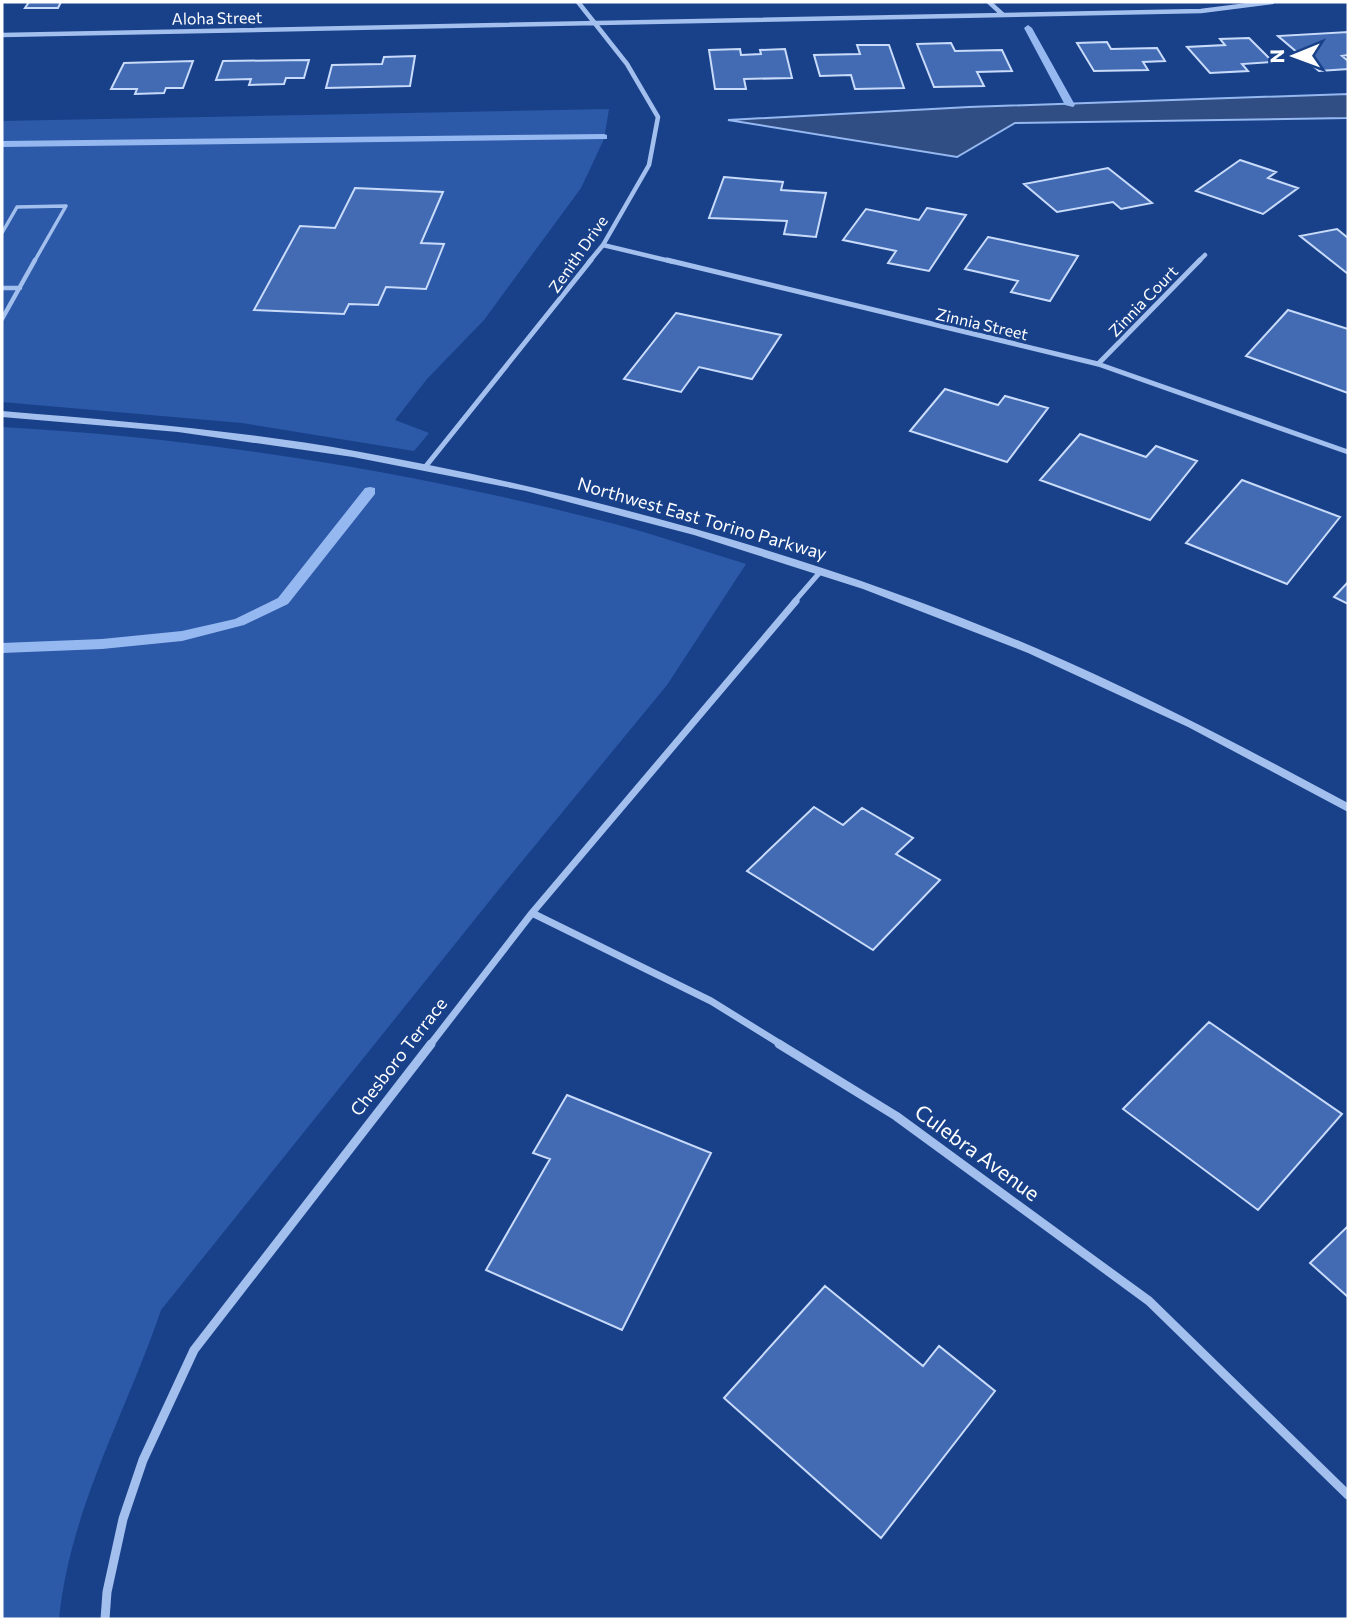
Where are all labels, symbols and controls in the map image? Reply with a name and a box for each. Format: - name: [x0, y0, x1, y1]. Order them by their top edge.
- street label: Aloha Street: [172, 7, 263, 28]
- north arrow: [1259, 21, 1329, 91]
- text: N: [1265, 49, 1288, 64]
- street label: Zenith Drive: [544, 211, 611, 296]
- street label: Zinnia Court: [1104, 261, 1181, 340]
- street label: Zinnia Street: [934, 304, 1030, 343]
- street label: Northwest East Torino Parkway: [575, 472, 829, 564]
- street label: Chesboro Terrace: [345, 993, 451, 1120]
- street label: Culebra Avenue: [911, 1098, 1045, 1205]

